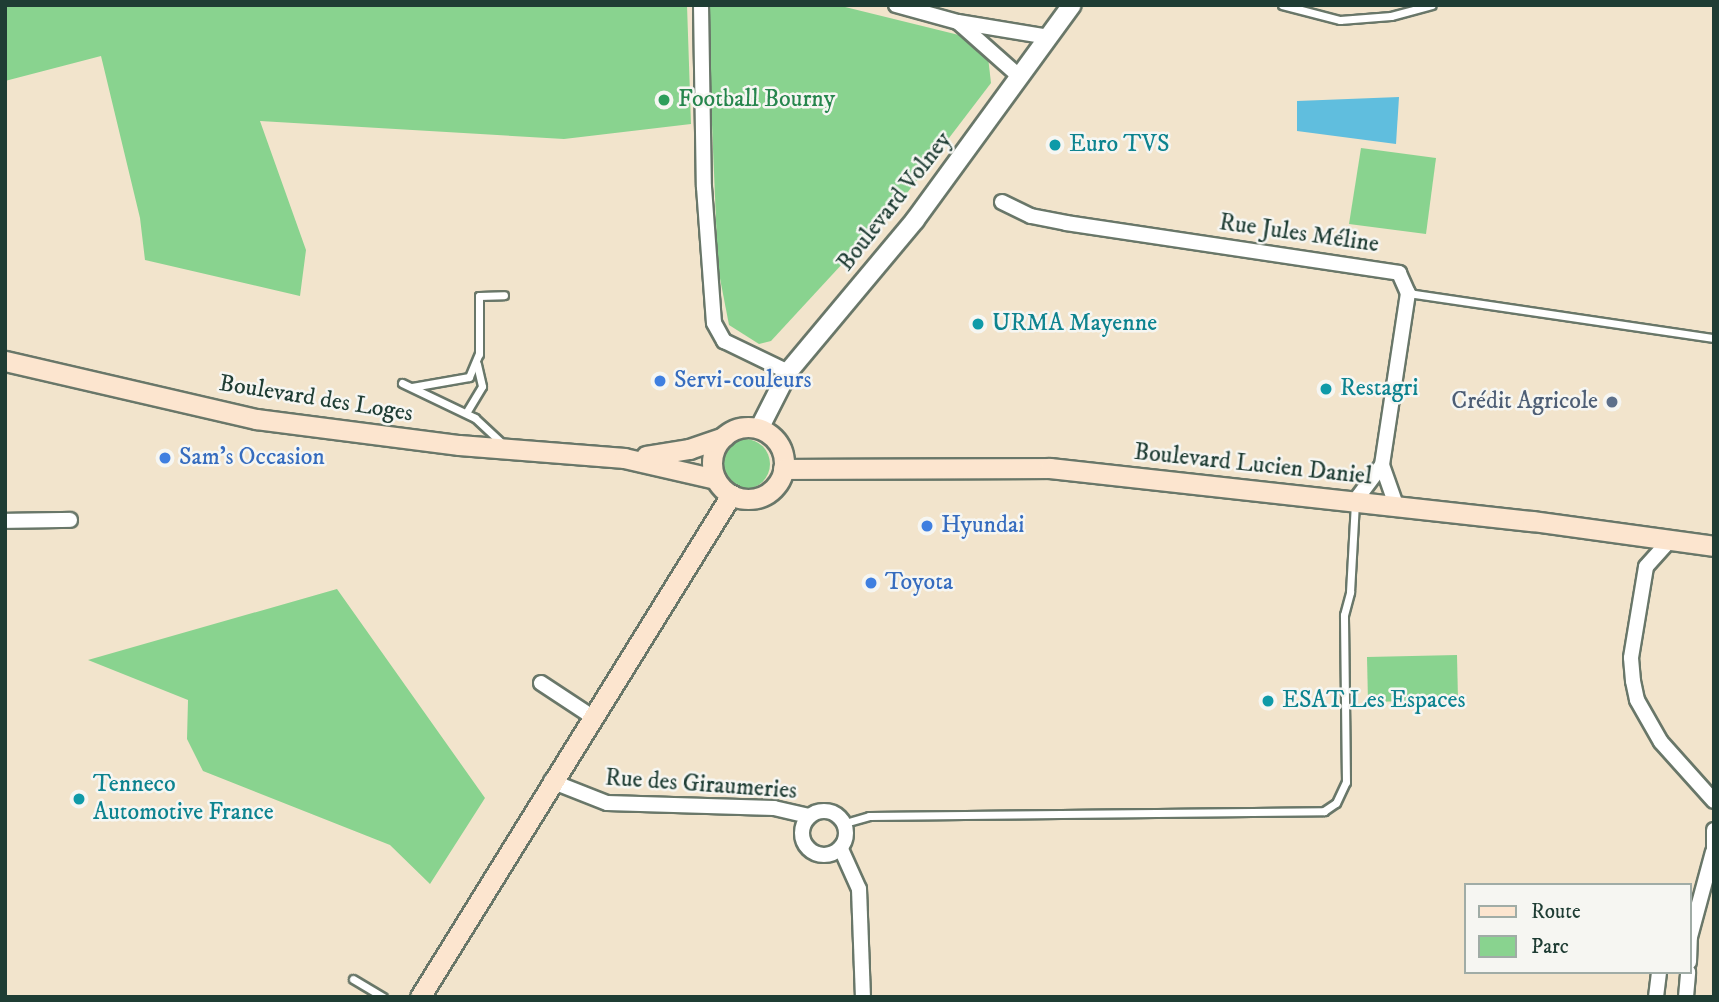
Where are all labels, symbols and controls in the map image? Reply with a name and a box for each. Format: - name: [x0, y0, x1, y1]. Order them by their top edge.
- place label: Football Bourny: [678, 86, 835, 114]
- marker: Football Bourny: [656, 92, 672, 108]
- street label: Boulevard Volney: [832, 127, 958, 277]
- place label: Euro TVS: [1069, 131, 1170, 159]
- marker: Euro TVS: [1047, 137, 1063, 153]
- street label: Rue Jules Méline: [1217, 209, 1381, 259]
- place label: URMA Mayenne: [992, 310, 1157, 338]
- marker: URMA Mayenne: [970, 316, 986, 332]
- place label: Servi-couleurs: [674, 367, 811, 395]
- street label: Boulevard des Loges: [217, 369, 415, 429]
- marker: Servi-couleurs: [652, 373, 668, 389]
- place label: Restagri: [1340, 375, 1418, 403]
- marker: Restagri: [1318, 381, 1334, 397]
- place label: Crédit Agricole: [1451, 388, 1598, 416]
- marker: Crédit Agricole: [1604, 394, 1620, 410]
- street label: Boulevard Lucien Daniel: [1133, 438, 1373, 492]
- place label: Sam's Occasion: [179, 444, 325, 472]
- marker: Sam's Occasion: [157, 450, 173, 466]
- place label: Hyundai: [941, 512, 1024, 540]
- marker: Hyundai: [919, 518, 935, 534]
- place label: Toyota: [885, 569, 953, 597]
- marker: Toyota: [863, 575, 879, 591]
- place label: ESAT Les Espaces: [1282, 687, 1465, 715]
- marker: ESAT Les Espaces: [1260, 693, 1276, 709]
- street label: Rue des Giraumeries: [604, 764, 798, 806]
- place label: Tenneco Automotive France: [93, 771, 274, 827]
- marker: Tenneco Automotive France: [71, 791, 87, 807]
- legend: [1464, 883, 1691, 974]
- text: Route: [1531, 899, 1581, 925]
- text: Parc: [1531, 934, 1569, 960]

